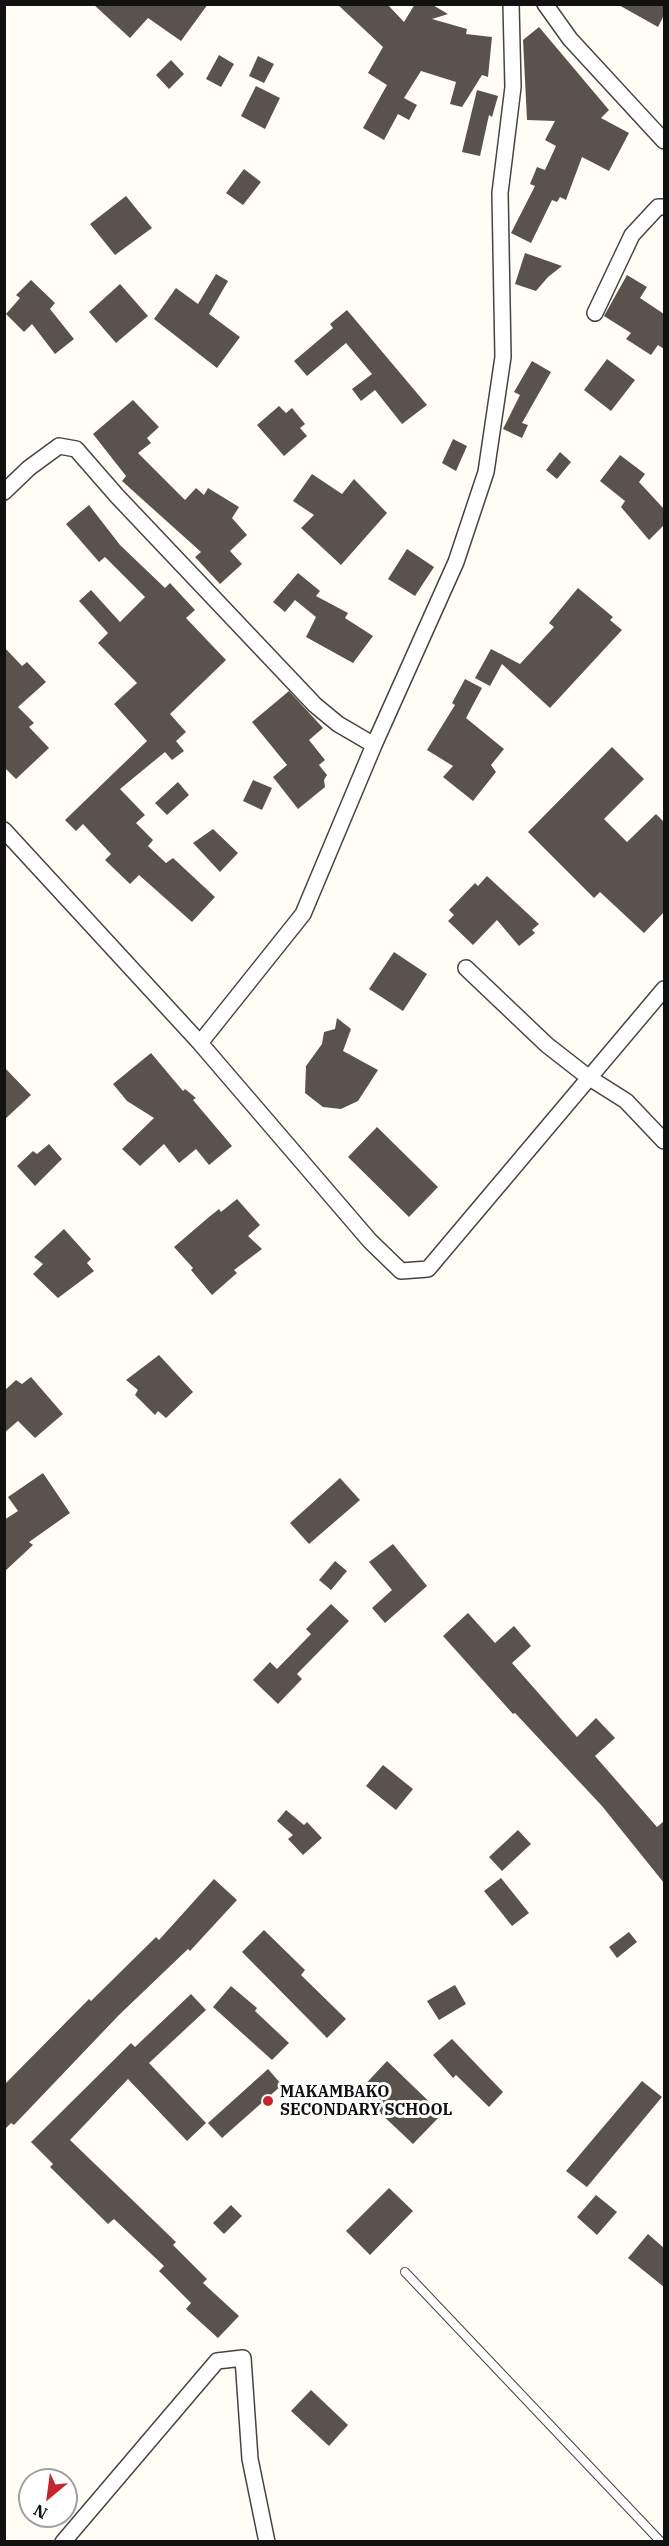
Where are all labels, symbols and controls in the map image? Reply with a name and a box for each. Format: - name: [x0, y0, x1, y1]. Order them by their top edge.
- place label: MAKAMBAKO SECONDARY SCHOOL: [280, 2082, 452, 2120]
- marker: MAKAMBAKO SECONDARY SCHOOL: [261, 2094, 275, 2108]
- north arrow: [18, 2468, 78, 2528]
- text: N: [30, 2500, 51, 2524]

